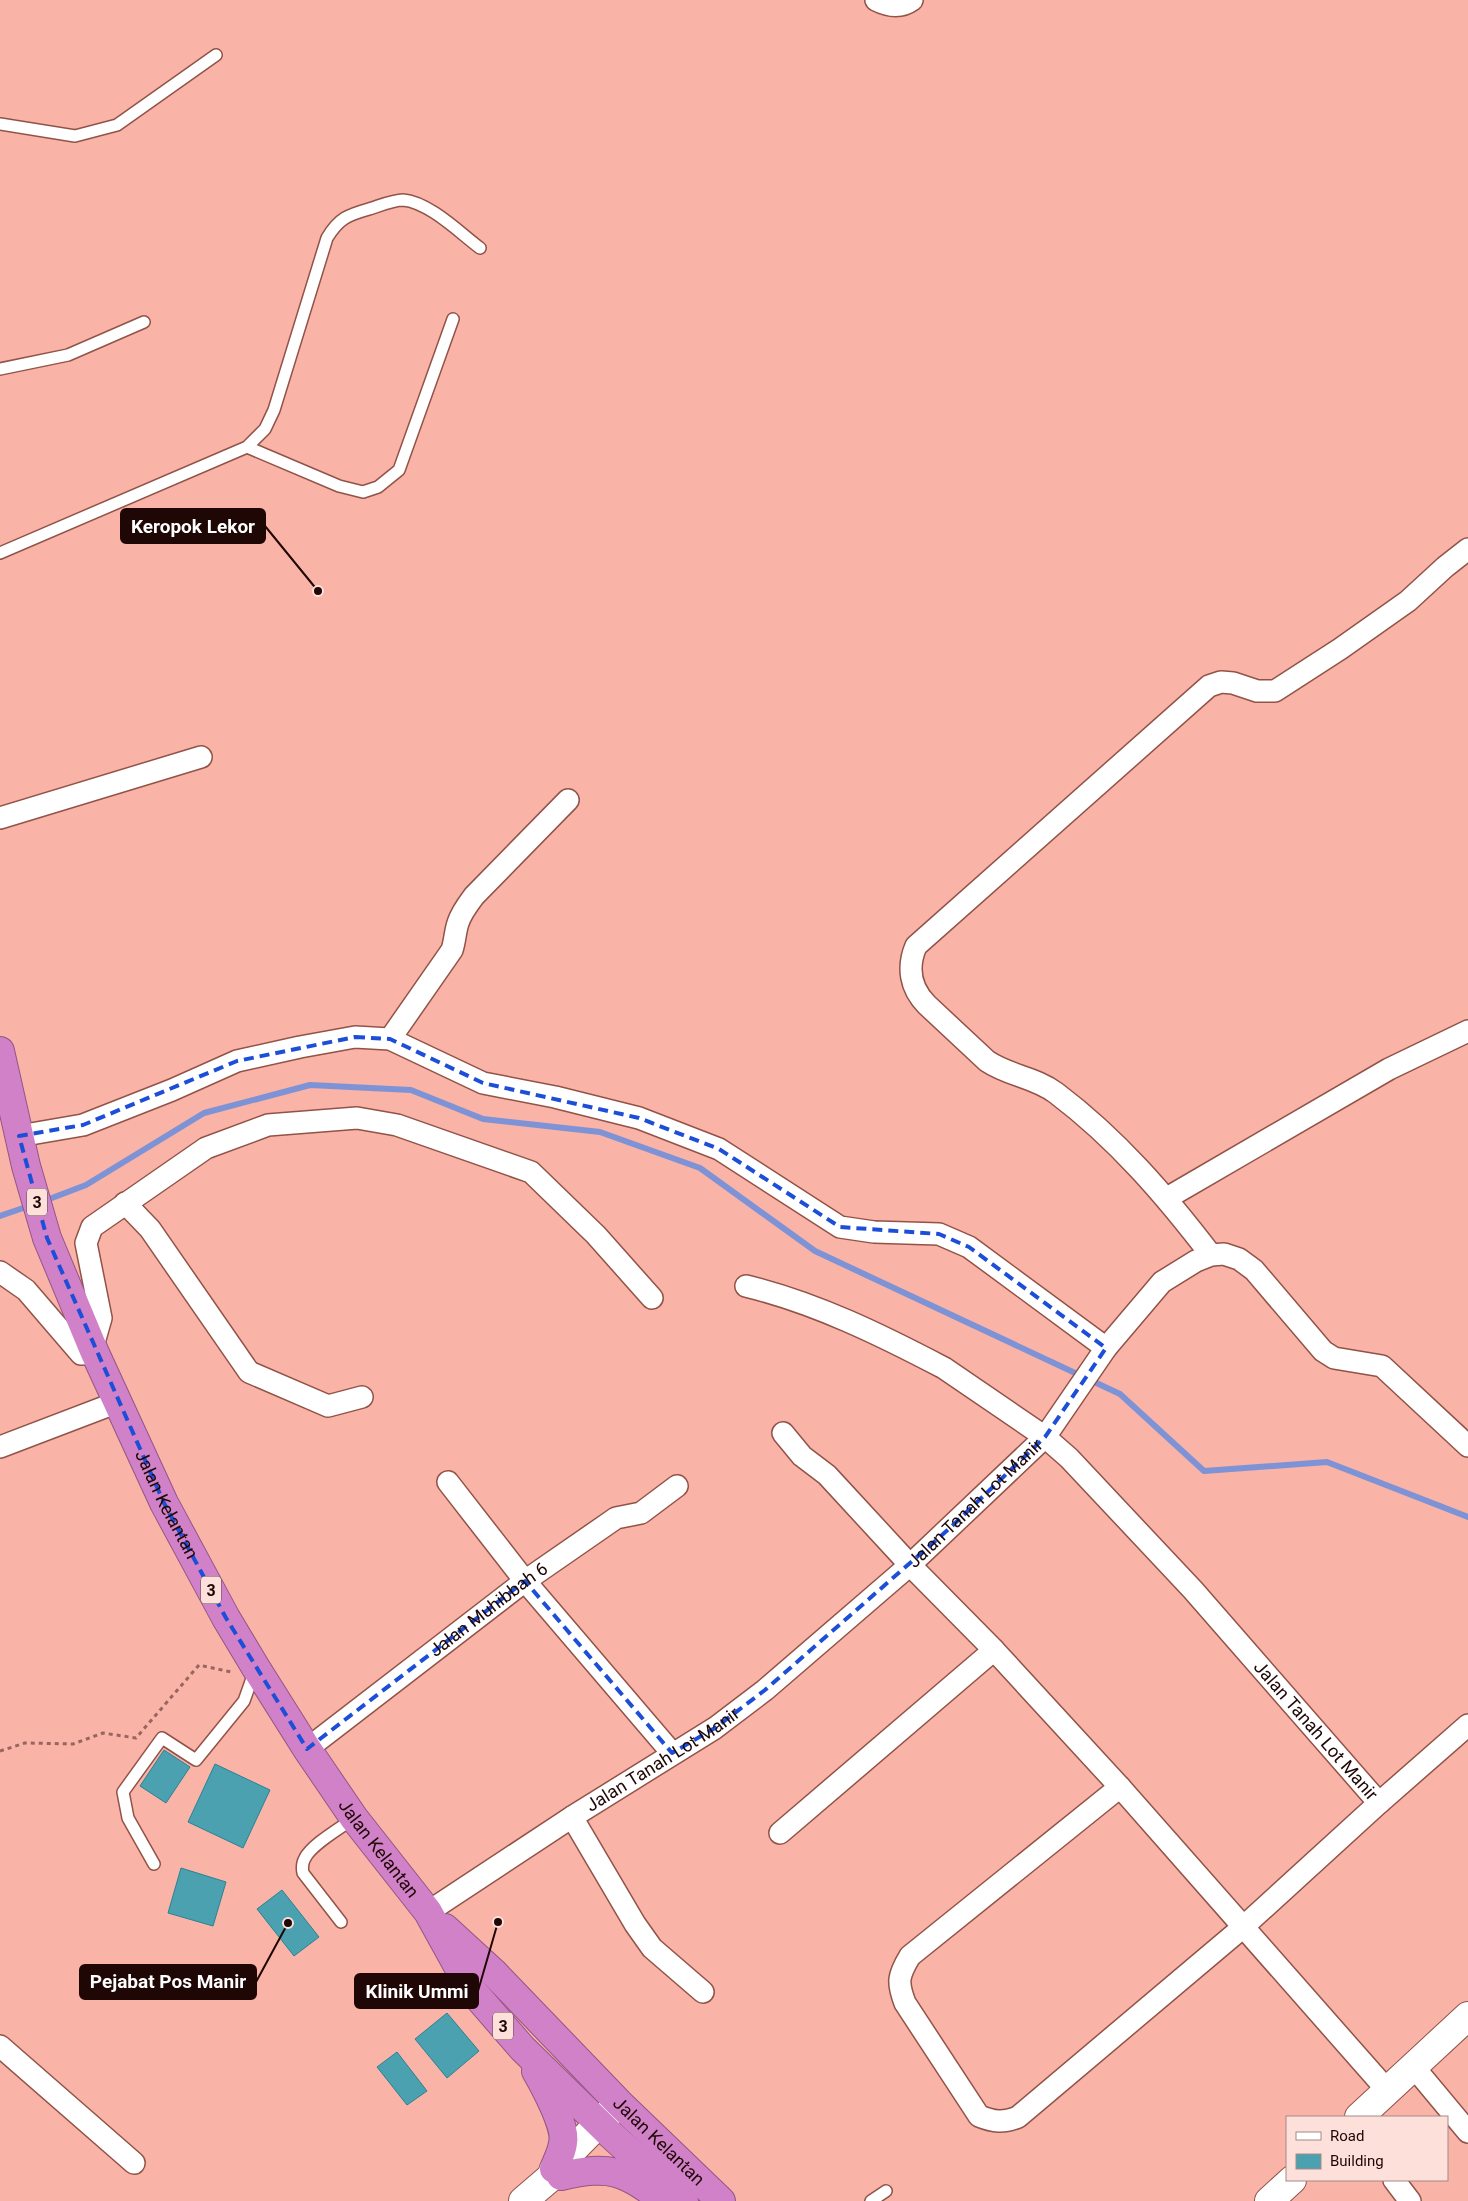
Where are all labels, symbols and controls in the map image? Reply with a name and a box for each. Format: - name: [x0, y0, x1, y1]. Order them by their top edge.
- callout: Keropok Lekor: [121, 509, 265, 543]
- text: Keropok Lekor: [131, 515, 255, 538]
- road number: 3: [27, 1188, 47, 1216]
- street label: Jalan Tanah Lot Manir: [903, 1434, 1047, 1572]
- street label: Jalan Kelantan: [131, 1447, 203, 1562]
- street label: Jalan Muhibbah 6: [425, 1558, 551, 1661]
- road number: 3: [201, 1576, 221, 1604]
- street label: Jalan Tanah Lot Manir: [1250, 1656, 1383, 1804]
- street label: Jalan Tanah Lot Manir: [582, 1702, 743, 1816]
- street label: Jalan Kelantan: [334, 1795, 424, 1902]
- callout: Pejabat Pos Manir: [80, 1965, 256, 1999]
- text: Pejabat Pos Manir: [90, 1970, 246, 1993]
- callout: Klinik Ummi: [355, 1974, 478, 2008]
- text: Klinik Ummi: [365, 1980, 469, 2003]
- road number: 3: [493, 2012, 513, 2040]
- street label: Jalan Kelantan: [609, 2092, 709, 2190]
- legend: [1286, 2116, 1448, 2181]
- text: Road: [1330, 2127, 1364, 2145]
- text: Building: [1330, 2152, 1384, 2170]

